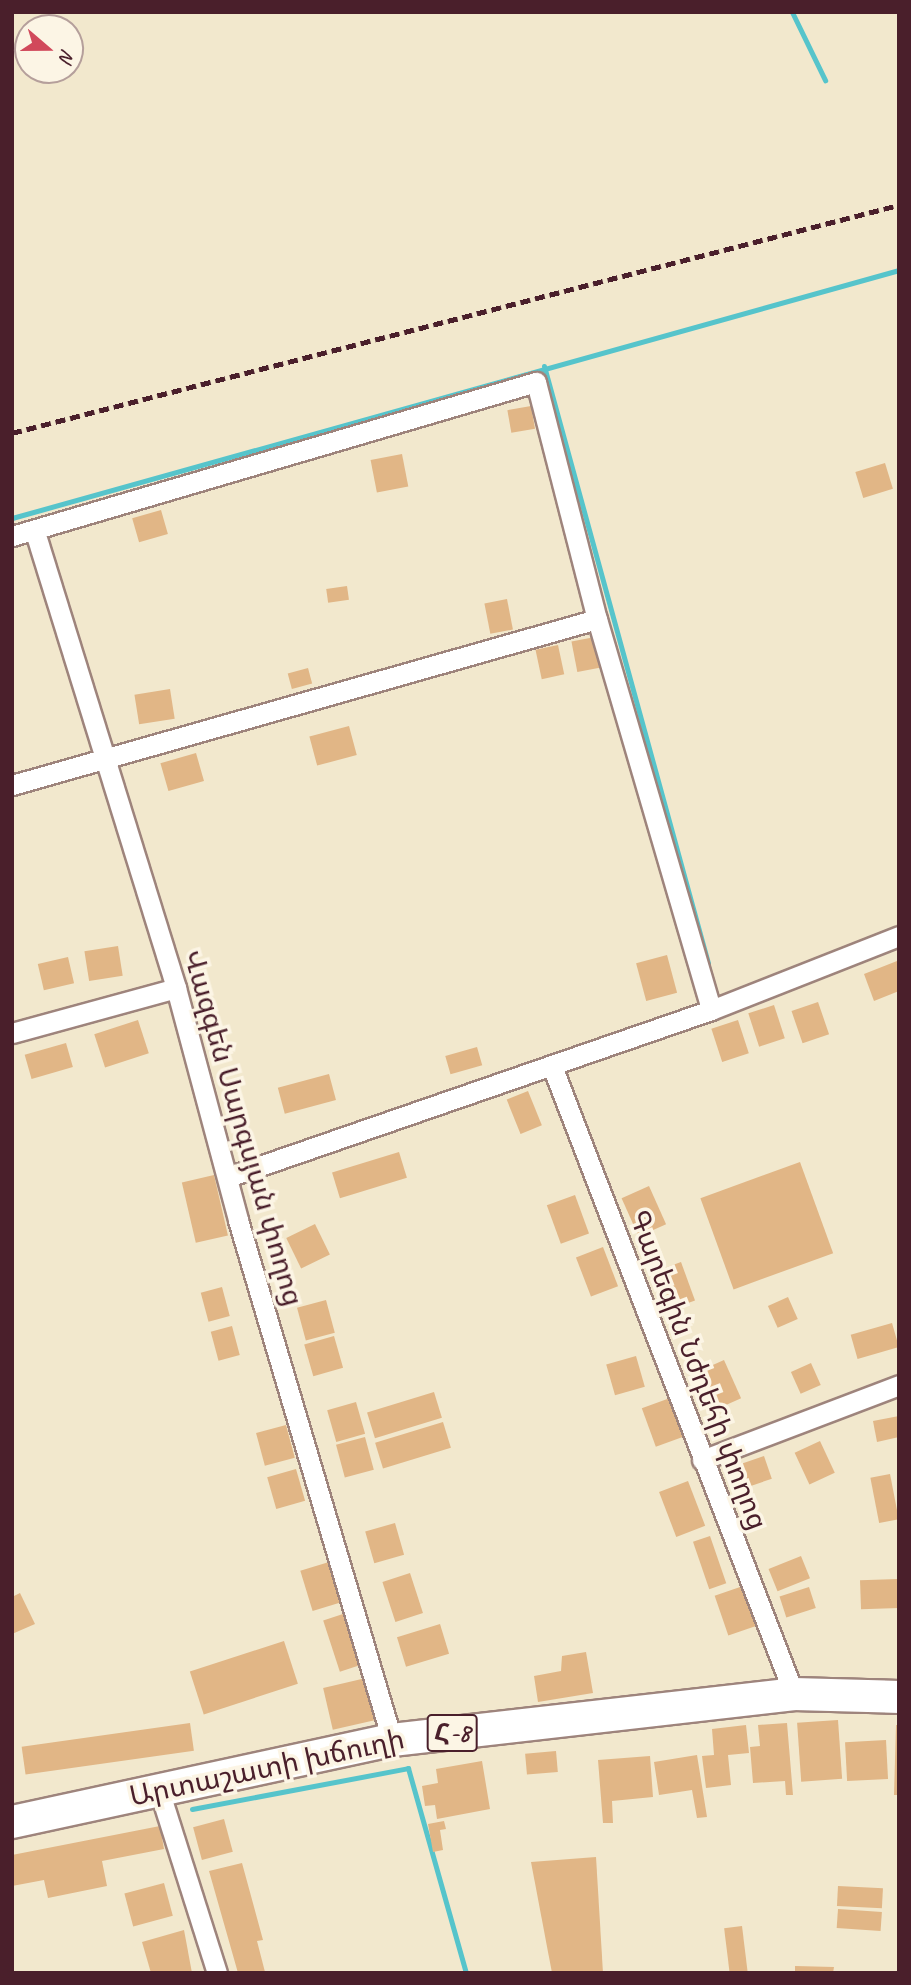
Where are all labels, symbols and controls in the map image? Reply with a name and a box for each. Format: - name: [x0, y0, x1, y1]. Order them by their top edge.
- north arrow: [14, 14, 84, 84]
- text: N: [54, 46, 80, 65]
- street label: Վազգեն Սարգսյան փողոց: [176, 946, 310, 1310]
- street label: Գարեգին Նժդեհի փողոց: [621, 1206, 775, 1534]
- road number: Հ-8: [426, 1710, 478, 1756]
- street label: Արտաշատի խճուղի: [126, 1722, 408, 1814]

